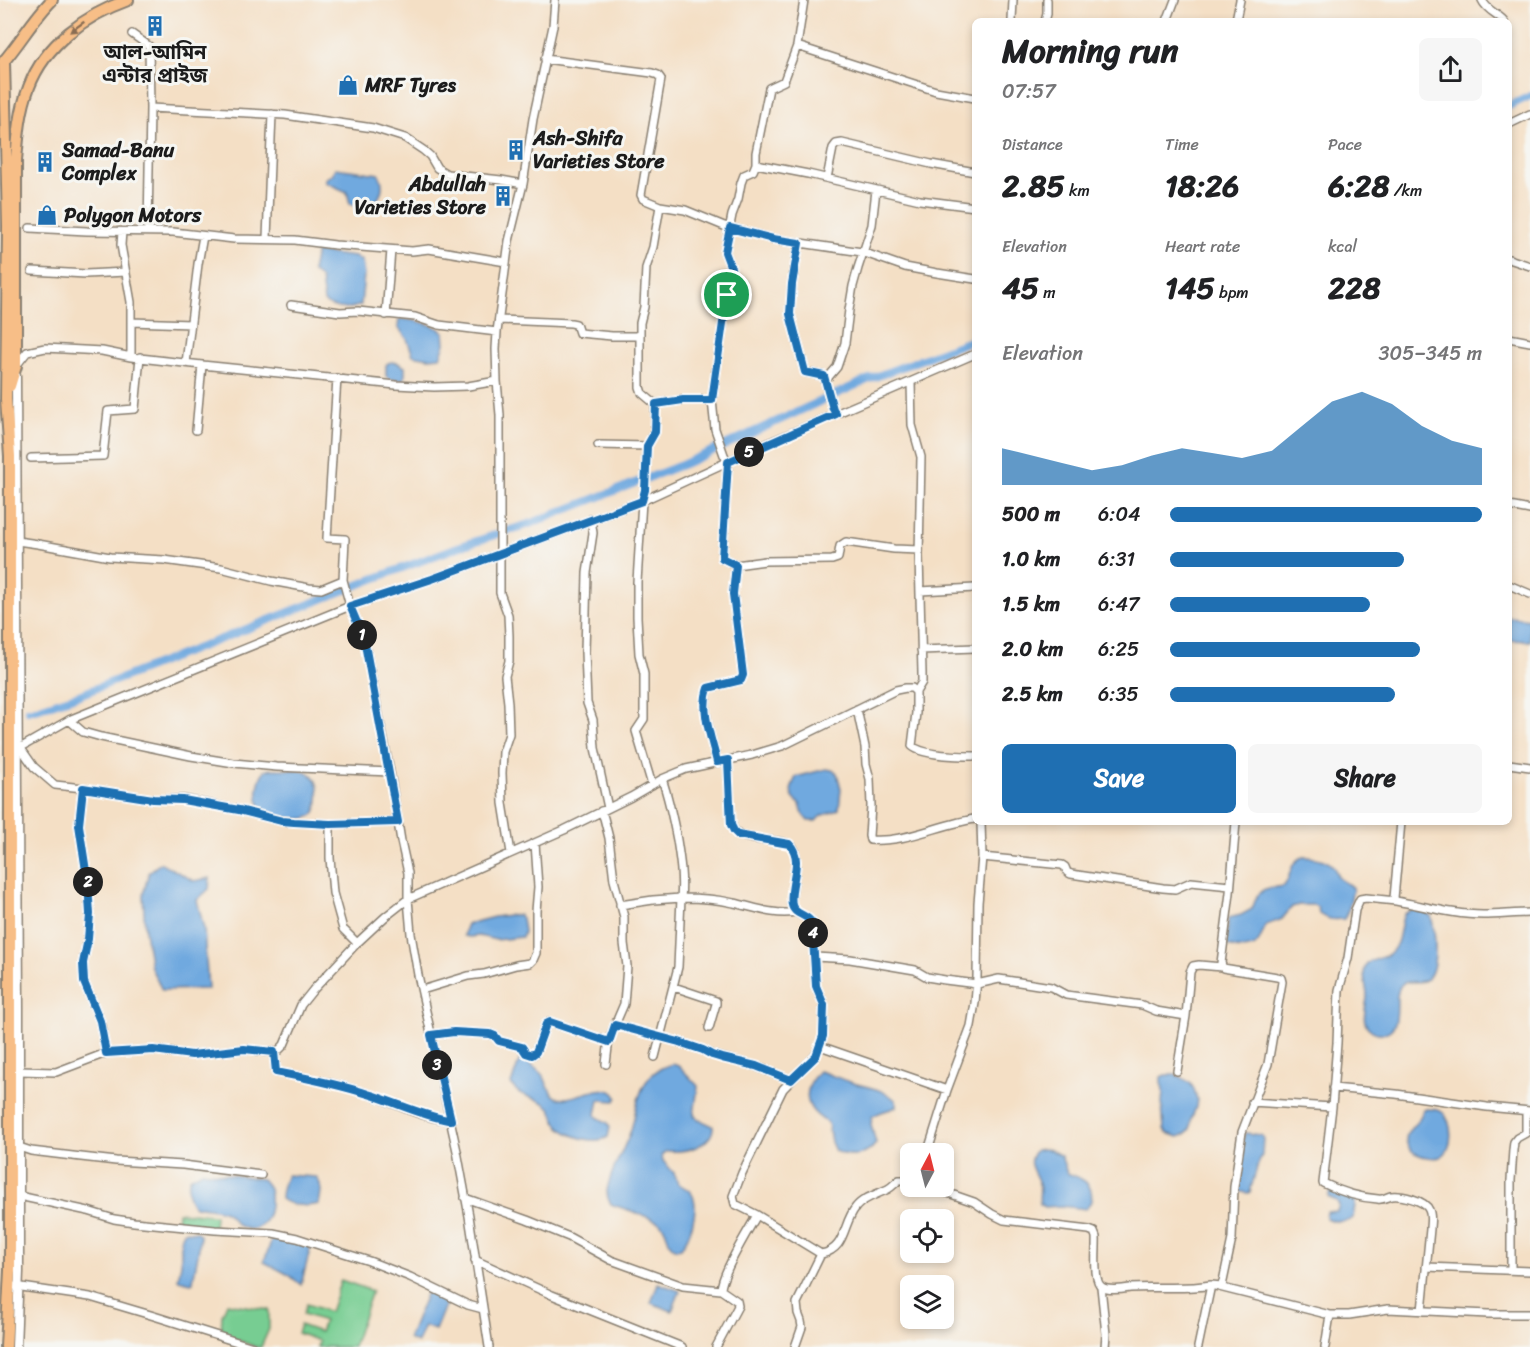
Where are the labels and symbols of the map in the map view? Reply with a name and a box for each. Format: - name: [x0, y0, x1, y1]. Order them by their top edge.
- building icon: আল-আমিন এন্টার প্রাইজ: [143, 14, 167, 38]
- one-way arrow: [69, 21, 84, 33]
- place label: আল-আমিন এন্টার প্রাইজ: [102, 35, 209, 93]
- place label: MRF Tyres: [364, 68, 457, 103]
- shop icon: MRF Tyres: [336, 73, 360, 97]
- place label: Ash-Shifa Varieties Store: [532, 121, 665, 179]
- place label: Samad-Banu Complex: [61, 133, 175, 191]
- building icon: Ash-Shifa Varieties Store: [504, 138, 528, 162]
- building icon: Samad-Banu Complex: [33, 150, 57, 174]
- place label: Abdullah Varieties Store: [355, 167, 487, 225]
- building icon: Abdullah Varieties Store: [491, 184, 515, 208]
- place label: Polygon Motors: [64, 198, 202, 233]
- shop icon: Polygon Motors: [35, 203, 59, 227]
- pin: [701, 269, 752, 320]
- pin: 5: [734, 437, 764, 467]
- pin: 1: [347, 620, 377, 650]
- pin: 2: [73, 867, 103, 897]
- pin: 4: [798, 918, 828, 948]
- pin: 3: [422, 1050, 452, 1080]
- north arrow: [900, 1143, 954, 1197]

